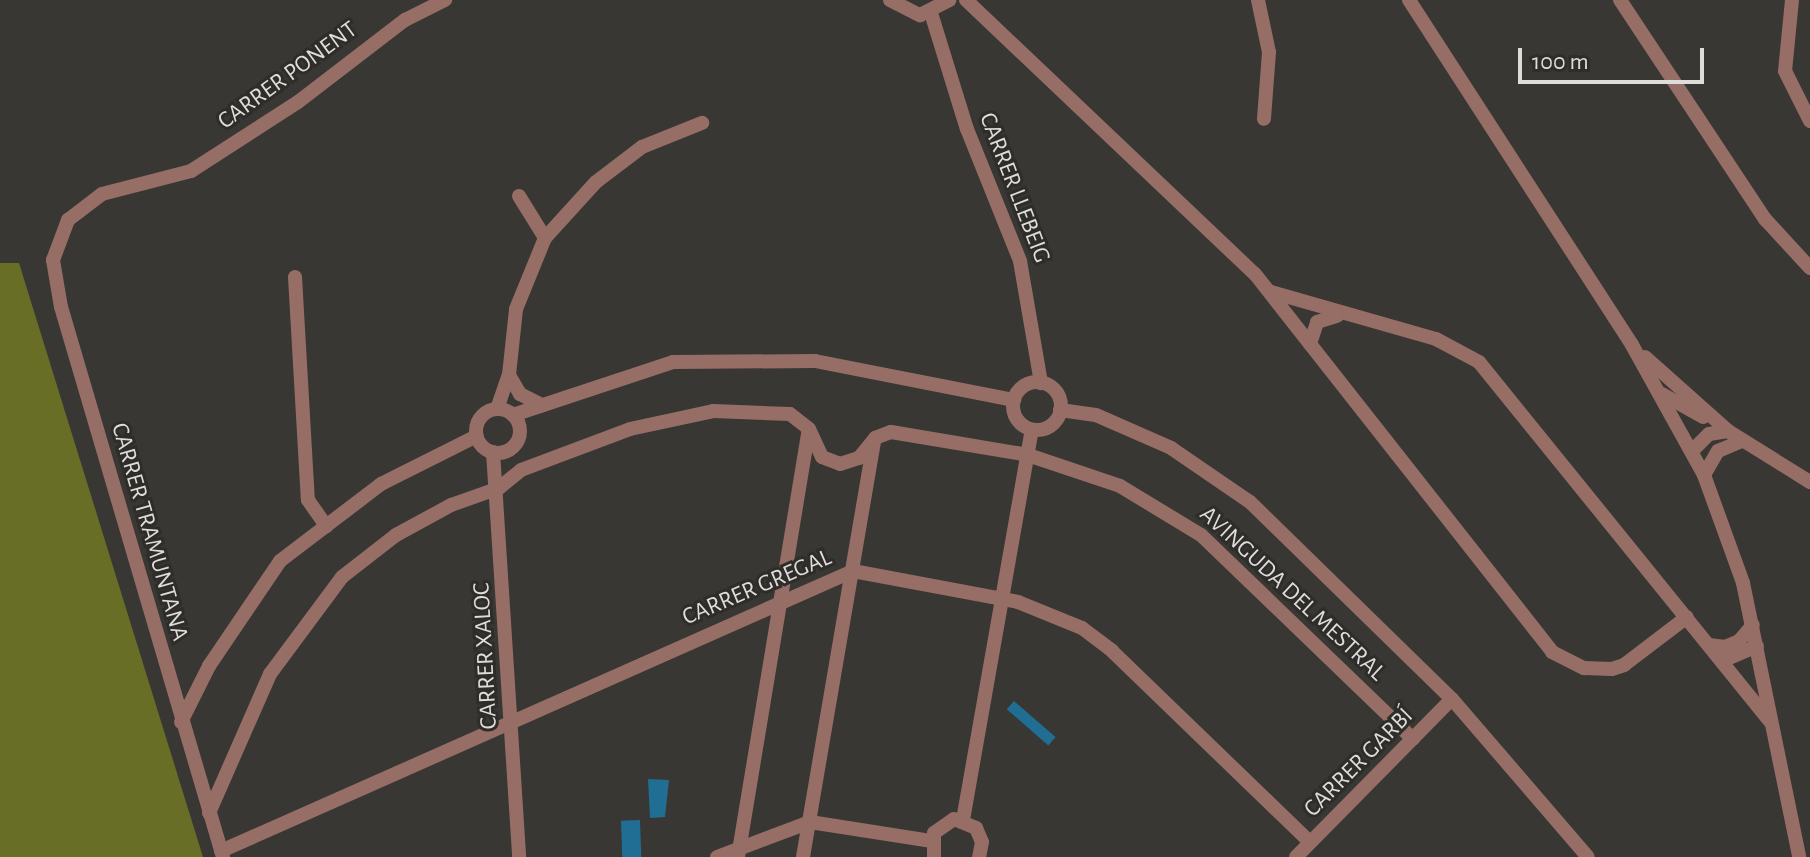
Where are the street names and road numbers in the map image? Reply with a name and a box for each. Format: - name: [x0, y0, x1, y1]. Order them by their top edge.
- street label: CARRER PONENT: [213, 16, 363, 136]
- street label: CARRER LLEBEIG: [972, 109, 1056, 267]
- street label: CARRER TRAMUNTANA: [104, 420, 194, 644]
- street label: AVINGUDA DEL MESTRAL: [1193, 501, 1391, 687]
- street label: CARRER GREGAL: [678, 544, 836, 632]
- street label: CARRER XALOC: [468, 582, 504, 730]
- street label: CARRER GARBÍ: [1298, 702, 1420, 824]

